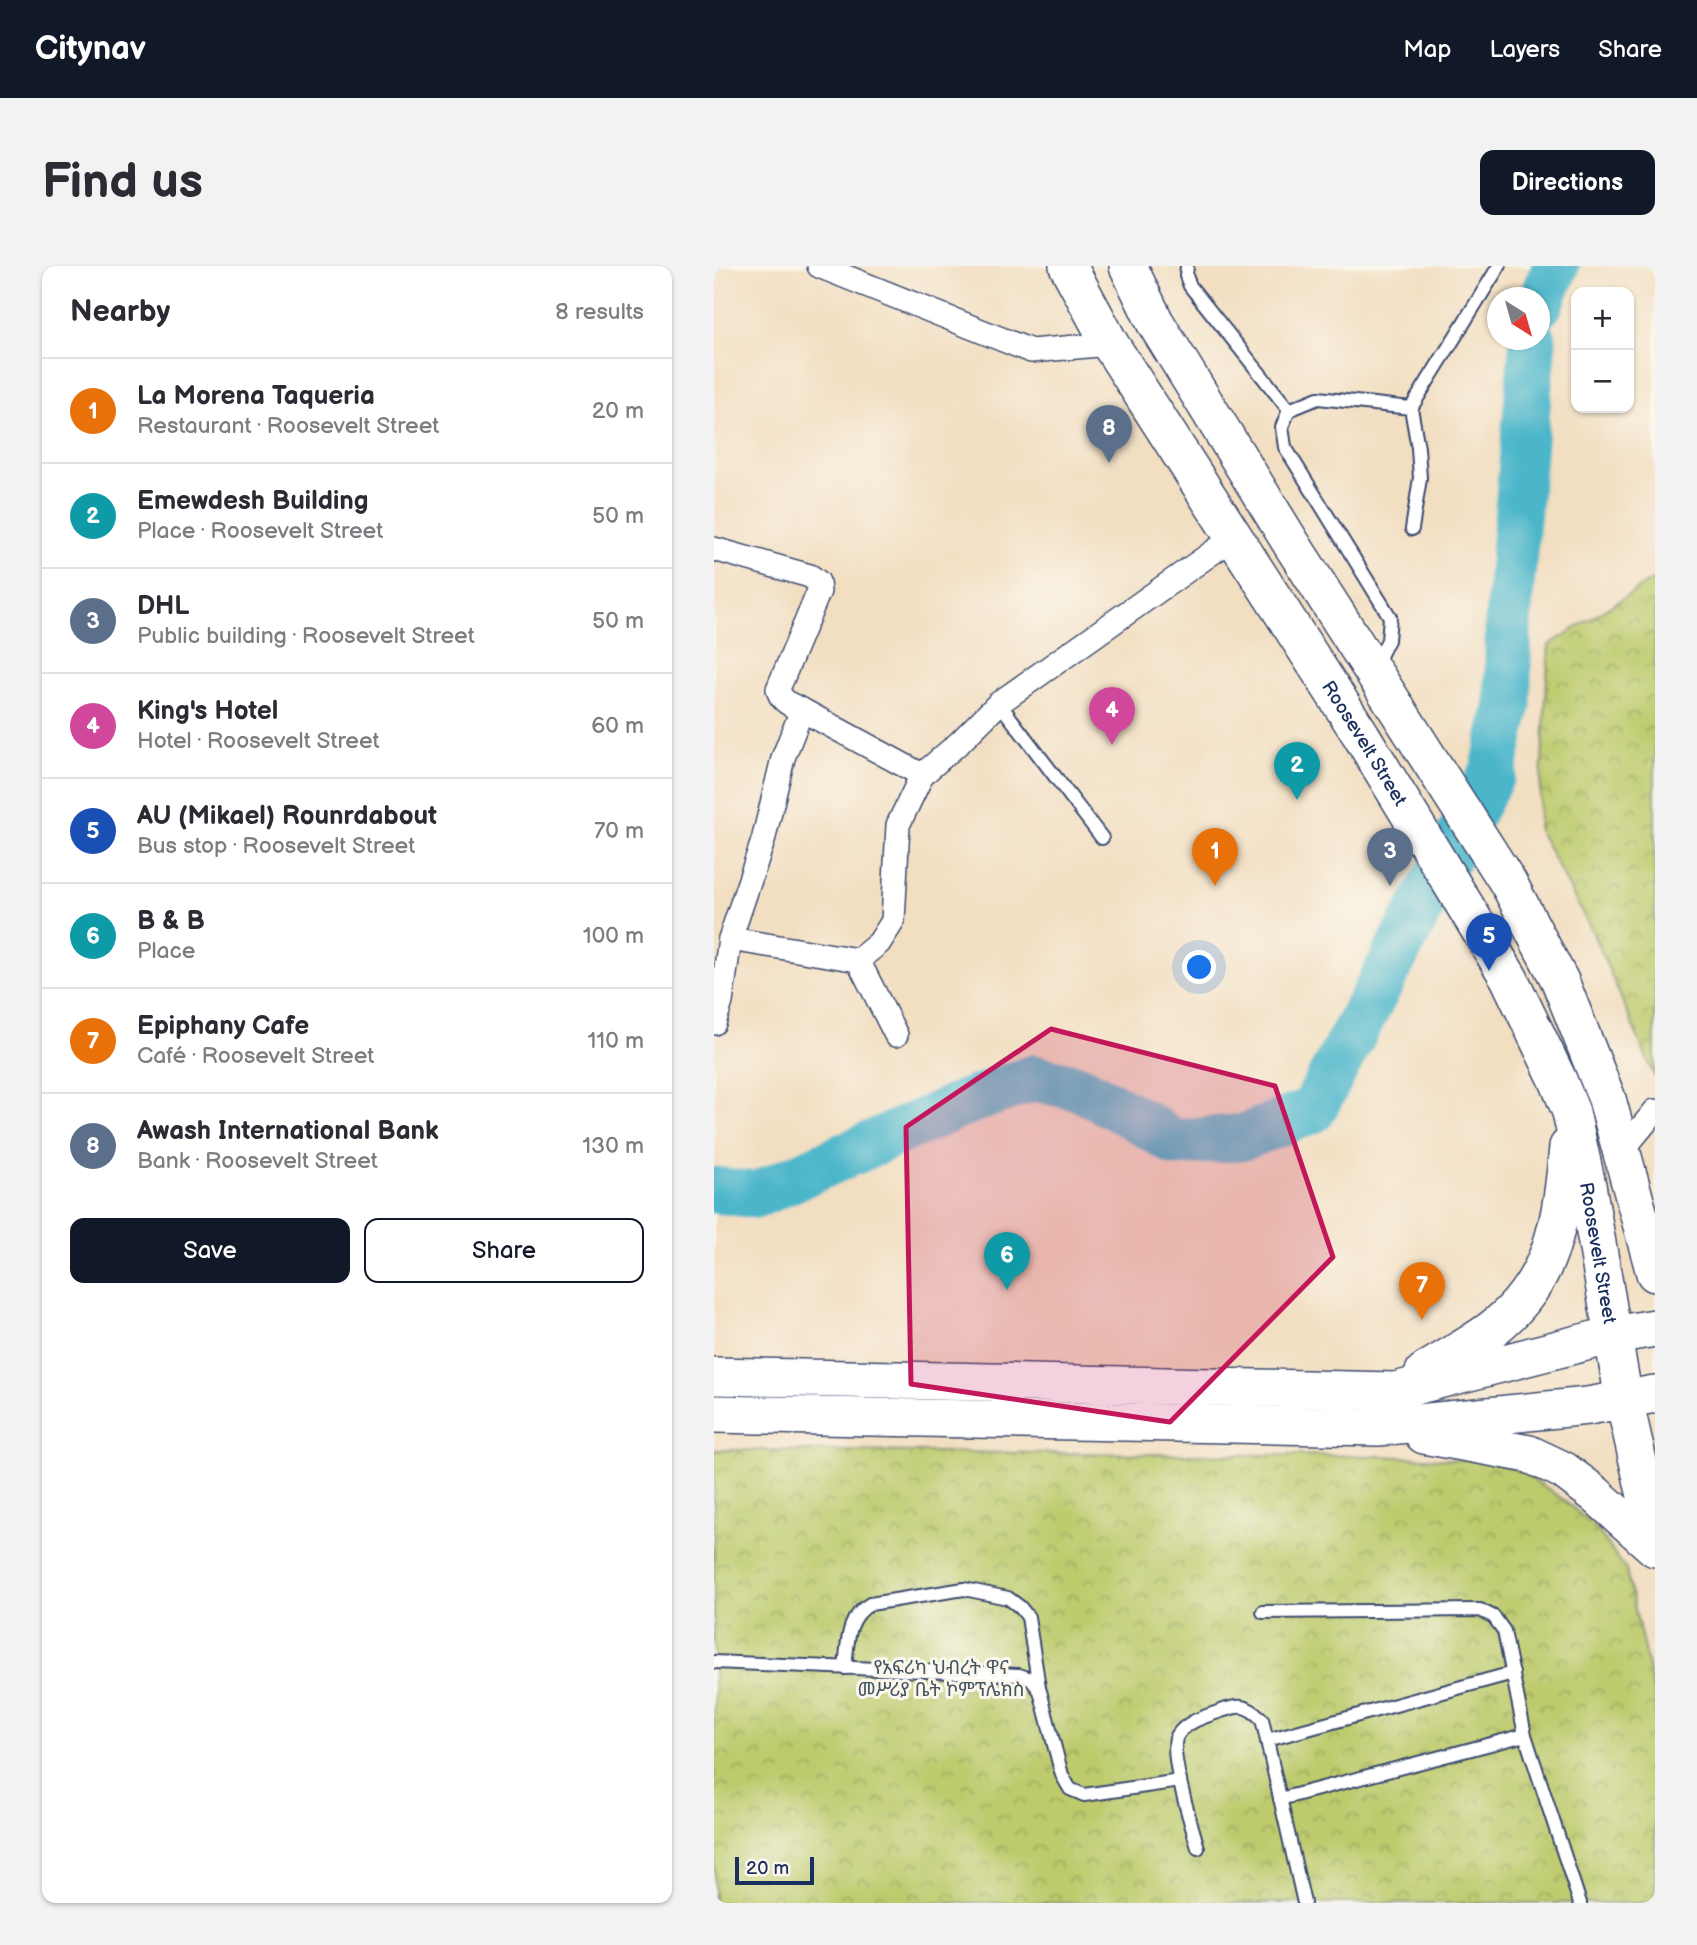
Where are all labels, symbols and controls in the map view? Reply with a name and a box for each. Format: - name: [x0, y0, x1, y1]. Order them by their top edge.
- text: Citynav: [35, 29, 146, 69]
- text: Map: [1403, 35, 1451, 64]
- text: Layers: [1489, 35, 1560, 64]
- text: Share: [1598, 35, 1662, 64]
- button: Directions: [1480, 150, 1655, 215]
- text: Find us: [42, 153, 203, 212]
- north arrow: [1487, 287, 1550, 350]
- map controls: [1571, 287, 1634, 413]
- button: +: [1571, 287, 1634, 350]
- text: Nearby: [70, 294, 170, 330]
- text: 8 results: [555, 298, 644, 326]
- button: −: [1571, 350, 1634, 413]
- text: La Morena Taqueria: [137, 381, 375, 412]
- text: 1: [88, 397, 98, 425]
- text: 20 m: [592, 397, 644, 425]
- pin: 8: [1086, 405, 1132, 463]
- text: Restaurant · Roosevelt Street: [137, 412, 439, 440]
- text: Emewdesh Building: [137, 486, 369, 517]
- text: 2: [86, 502, 100, 530]
- text: 50 m: [592, 502, 644, 530]
- text: Place · Roosevelt Street: [137, 517, 383, 545]
- text: DHL: [137, 591, 189, 622]
- text: 3: [86, 607, 100, 635]
- text: 50 m: [592, 607, 644, 635]
- text: Public building · Roosevelt Street: [137, 622, 475, 650]
- street label: Roosevelt Street: [1316, 677, 1411, 810]
- pin: 4: [1089, 687, 1135, 745]
- text: King's Hotel: [137, 696, 278, 727]
- text: 4: [86, 712, 100, 740]
- text: 60 m: [591, 712, 644, 740]
- text: Hotel · Roosevelt Street: [137, 727, 380, 755]
- pin: 2: [1274, 742, 1320, 800]
- text: AU (Mikael) Rounrdabout: [137, 801, 437, 832]
- text: 5: [86, 817, 100, 845]
- text: 70 m: [594, 817, 644, 845]
- pin: 1: [1192, 828, 1238, 886]
- pin: 3: [1367, 828, 1413, 886]
- text: Bus stop · Roosevelt Street: [137, 832, 415, 860]
- text: B & B: [137, 906, 205, 937]
- pin: 5: [1466, 913, 1512, 971]
- text: 6: [86, 922, 100, 950]
- text: 100 m: [583, 922, 644, 950]
- text: Place: [137, 937, 195, 965]
- your location: [1182, 950, 1216, 984]
- text: Epiphany Cafe: [137, 1011, 309, 1042]
- text: 7: [87, 1027, 99, 1055]
- text: 110 m: [587, 1027, 644, 1055]
- text: Café · Roosevelt Street: [137, 1042, 374, 1070]
- text: Awash International Bank: [137, 1116, 439, 1147]
- text: 8: [86, 1132, 100, 1160]
- text: 130 m: [582, 1132, 644, 1160]
- text: Bank · Roosevelt Street: [137, 1147, 378, 1175]
- street label: Roosevelt Street: [1574, 1181, 1621, 1326]
- button: Save: [70, 1218, 350, 1283]
- button: Share: [364, 1218, 644, 1283]
- pin: 6: [984, 1232, 1030, 1290]
- pin: 7: [1399, 1262, 1445, 1320]
- park label: የአፍሪካ ህብረት ዋና መሥሪያ ቤት ኮምፕሌክስ: [857, 1657, 1025, 1702]
- scale bar: [735, 1854, 814, 1886]
- text: 20 m: [746, 1857, 789, 1880]

